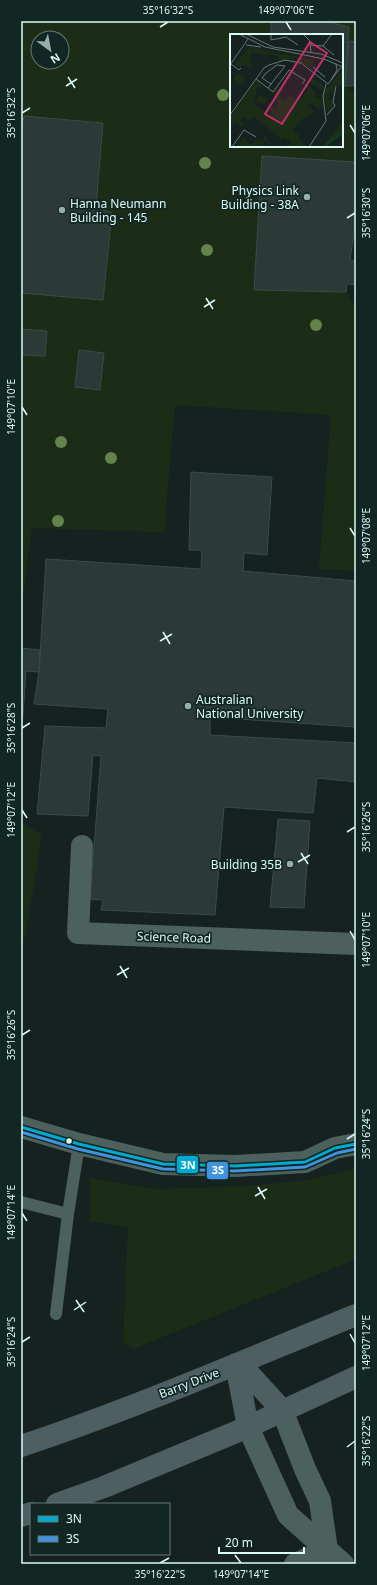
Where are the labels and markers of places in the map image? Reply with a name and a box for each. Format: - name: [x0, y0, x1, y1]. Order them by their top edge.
- place label: Physics Link Building - 38A: [221, 182, 300, 213]
- marker: Physics Link Building - 38A: [302, 192, 312, 202]
- place label: Hanna Neumann Building - 145: [70, 195, 166, 226]
- marker: Hanna Neumann Building - 145: [57, 205, 67, 215]
- place label: Australian National University: [196, 691, 304, 722]
- marker: Australian National University: [183, 701, 193, 711]
- place label: Building 35B: [211, 856, 282, 873]
- marker: Building 35B: [285, 859, 295, 869]
- unlabelled marker: [64, 1136, 74, 1146]

